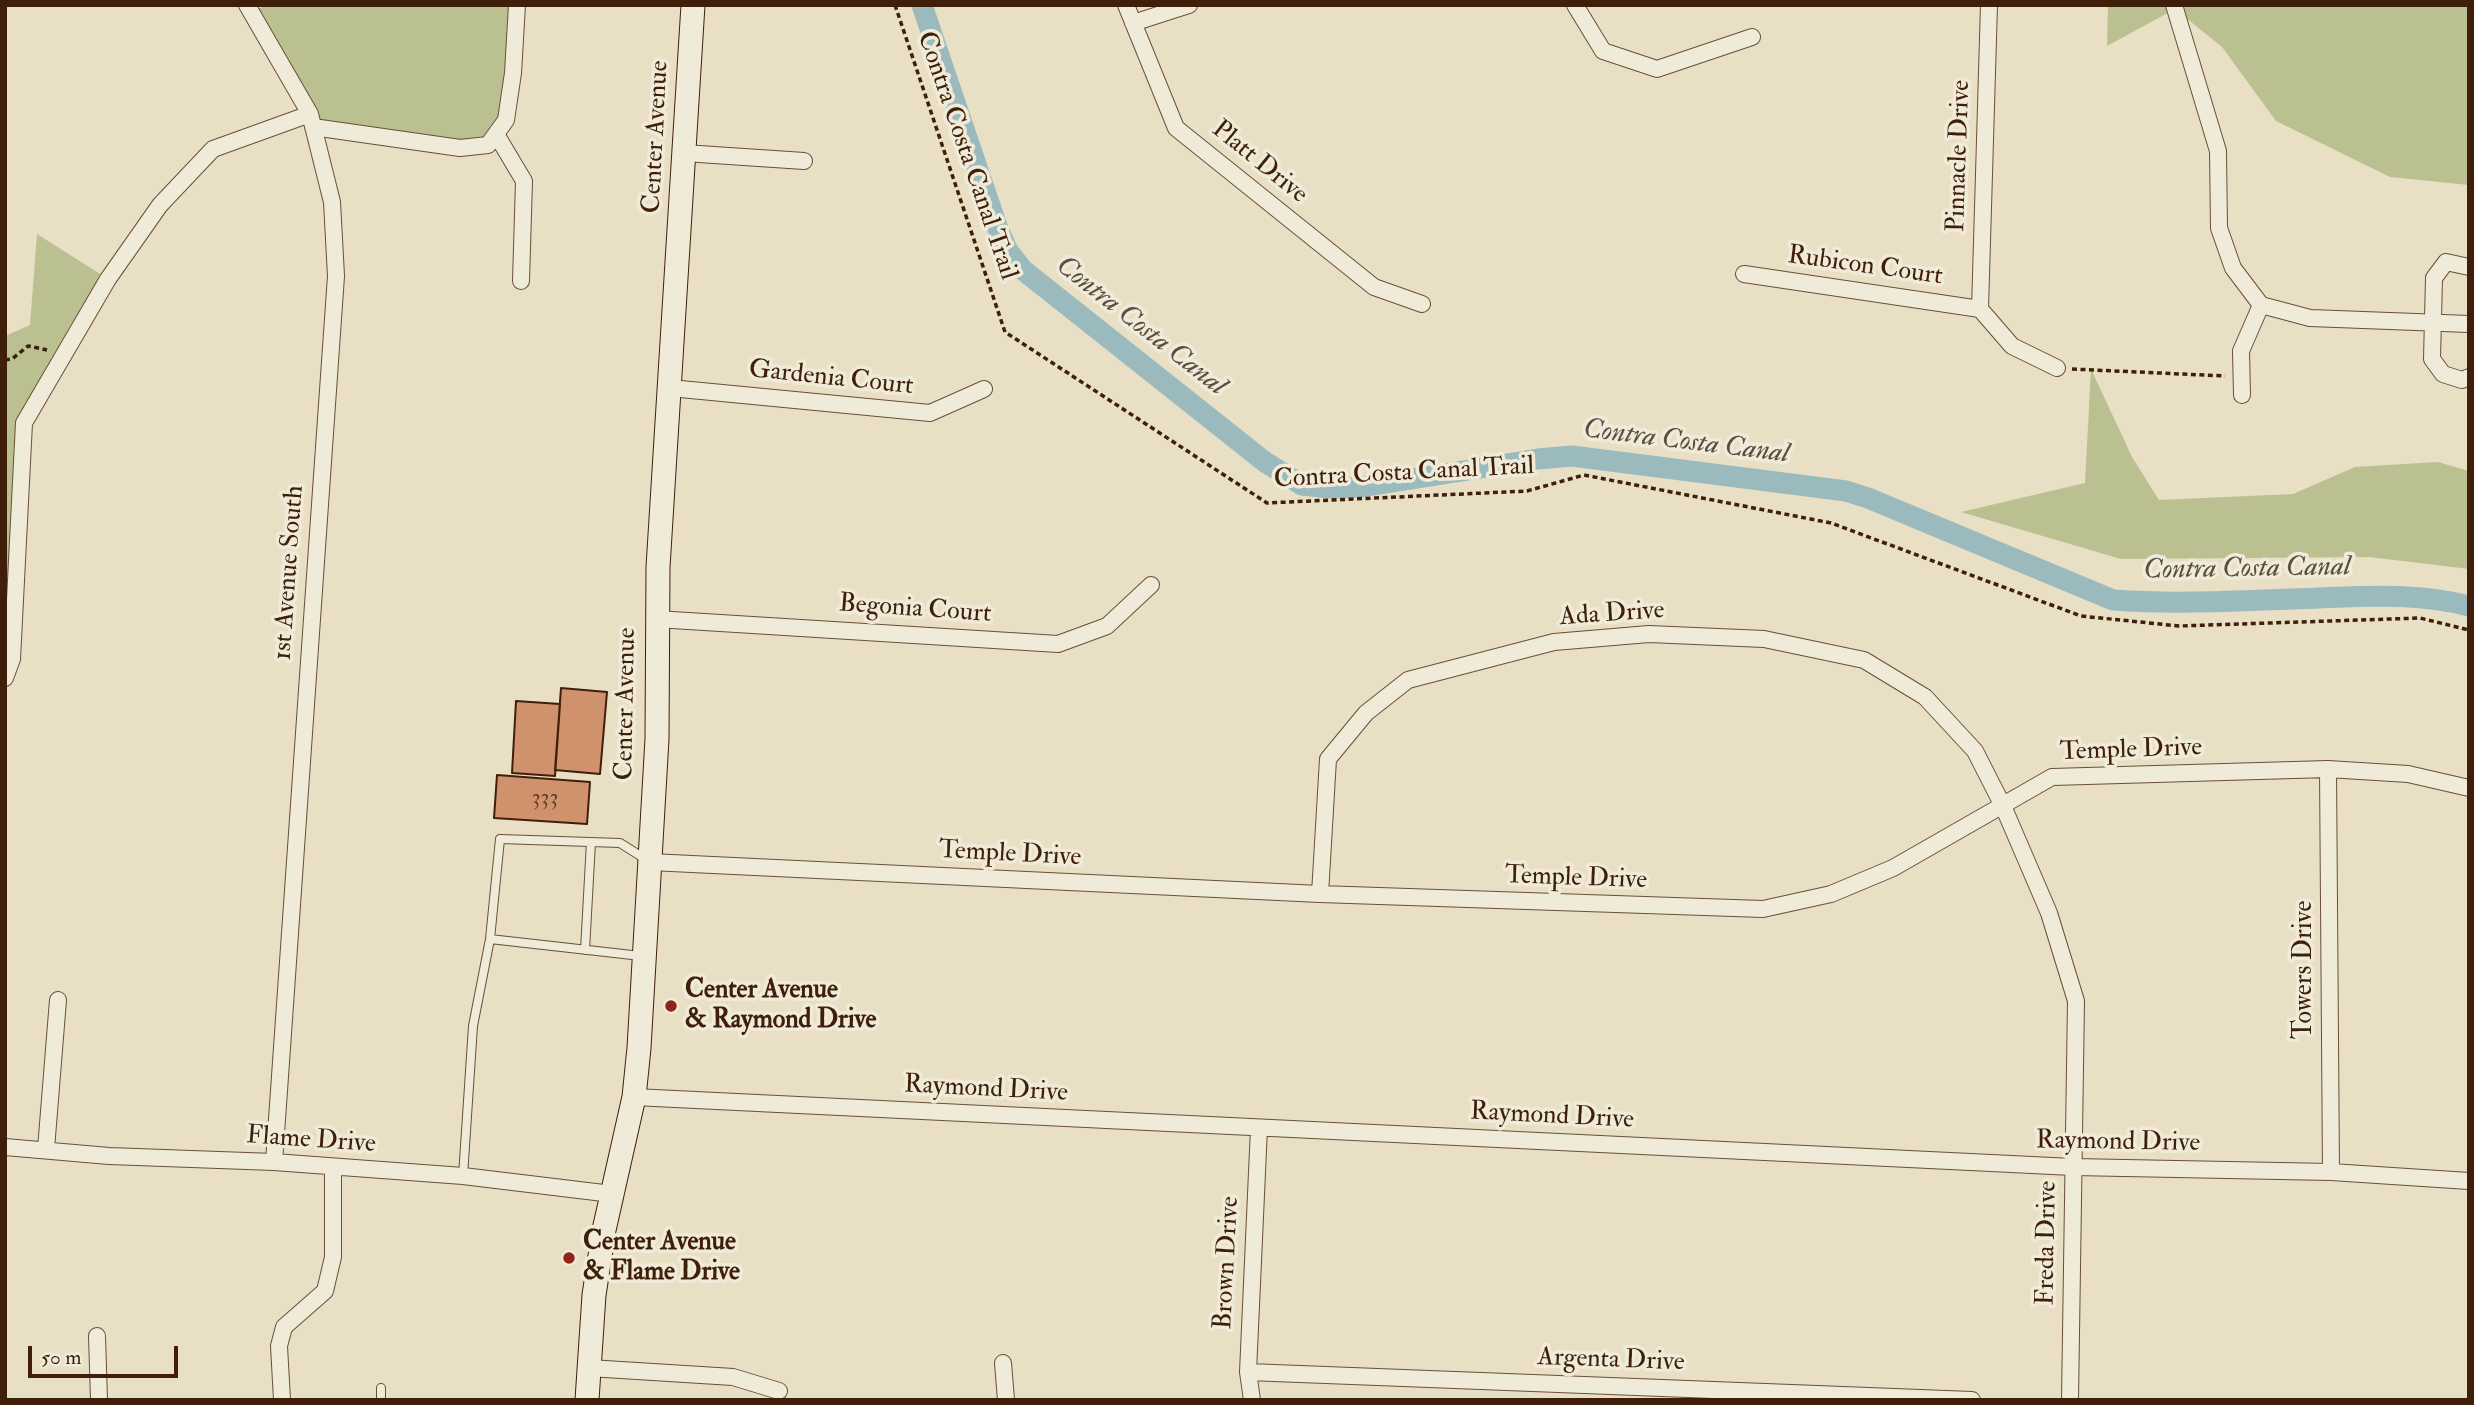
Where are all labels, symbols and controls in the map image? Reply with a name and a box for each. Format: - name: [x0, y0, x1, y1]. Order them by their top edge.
- street label: Contra Costa Canal Trail: [909, 28, 1023, 284]
- street label: Center Avenue: [637, 60, 677, 214]
- street label: Pinnacle Drive: [1942, 79, 1978, 233]
- street label: Platt Drive: [1205, 115, 1313, 211]
- street label: Rubicon Court: [1786, 241, 1944, 293]
- water label: Contra Costa Canal: [1048, 250, 1232, 404]
- street label: Gardenia Court: [747, 355, 915, 403]
- water label: Contra Costa Canal: [1581, 414, 1791, 472]
- street label: Contra Costa Canal Trail: [1273, 452, 1535, 496]
- street label: 1st Avenue South: [268, 485, 312, 661]
- water label: Contra Costa Canal: [2143, 551, 2351, 589]
- street label: Begonia Court: [838, 589, 992, 631]
- street label: Ada Drive: [1559, 596, 1665, 634]
- street label: Center Avenue: [610, 627, 644, 781]
- street label: Temple Drive: [2059, 733, 2203, 769]
- house number: 333: [532, 785, 558, 813]
- street label: Temple Drive: [938, 836, 1082, 874]
- street label: Temple Drive: [1504, 861, 1648, 897]
- street label: Towers Drive: [2289, 901, 2321, 1039]
- place label: Center Avenue & Raymond Drive: [685, 975, 876, 1036]
- marker: Center Avenue & Raymond Drive: [663, 998, 679, 1014]
- street label: Raymond Drive: [903, 1070, 1069, 1110]
- street label: Raymond Drive: [1469, 1097, 1635, 1137]
- street label: Flame Drive: [245, 1121, 377, 1161]
- street label: Raymond Drive: [2036, 1126, 2200, 1160]
- street label: Freda Drive: [2031, 1180, 2065, 1306]
- street label: Brown Drive: [1209, 1196, 1247, 1330]
- place label: Center Avenue & Flame Drive: [583, 1227, 740, 1288]
- marker: Center Avenue & Flame Drive: [561, 1250, 577, 1266]
- scale bar: [32, 1332, 182, 1376]
- street label: Argenta Drive: [1537, 1343, 1685, 1379]
- text: 50 m: [41, 1344, 82, 1371]

